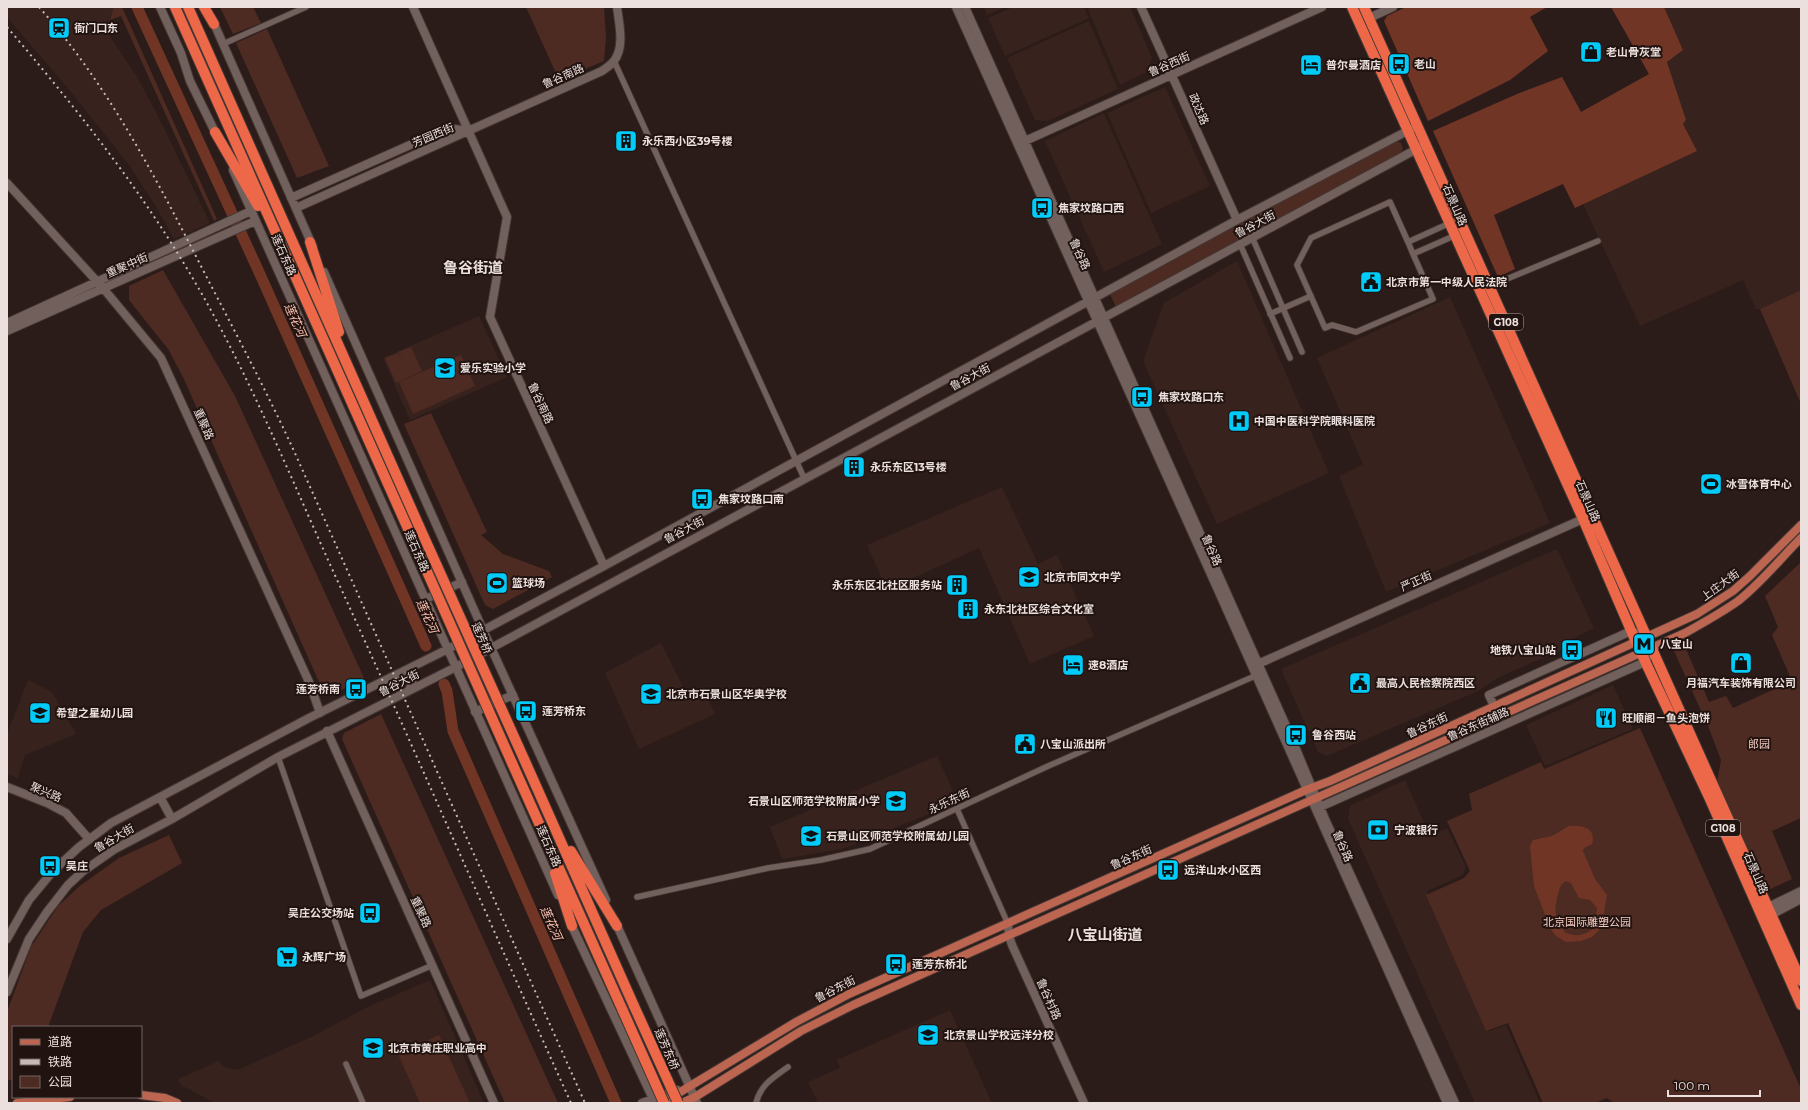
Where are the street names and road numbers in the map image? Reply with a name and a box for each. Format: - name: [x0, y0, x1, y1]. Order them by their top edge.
- street label: 鲁谷西街: [1146, 49, 1192, 79]
- street label: 鲁谷南路: [540, 61, 586, 91]
- street label: 政达路: [1186, 91, 1212, 127]
- street label: 芳园西街: [410, 120, 456, 150]
- street label: 石景山路: [1440, 182, 1470, 228]
- street label: 鲁谷大街: [1232, 207, 1278, 241]
- street label: 莲石东路: [269, 232, 299, 278]
- street label: 鲁谷路: [1067, 236, 1093, 272]
- street label: 重聚中街: [104, 250, 150, 280]
- road number: G108: [1489, 314, 1523, 330]
- street label: 鲁谷大街: [947, 360, 993, 394]
- street label: 鲁谷南路: [525, 380, 557, 426]
- street label: 重聚路: [191, 406, 217, 442]
- street label: 石景山路: [1573, 478, 1603, 524]
- street label: 鲁谷大街: [661, 513, 707, 547]
- street label: 莲石东路: [402, 528, 432, 574]
- street label: 鲁谷路: [1199, 532, 1225, 568]
- street label: 上庄大街: [1698, 566, 1742, 604]
- street label: 严正街: [1398, 568, 1434, 594]
- street label: 莲芳桥: [469, 620, 495, 656]
- street label: 鲁谷大街: [376, 667, 422, 699]
- street label: 鲁谷东街辅路: [1445, 704, 1511, 744]
- street label: 鲁谷东街: [1404, 709, 1450, 741]
- street label: 聚兴路: [28, 779, 64, 805]
- street label: 永乐东街: [926, 785, 972, 817]
- road number: G108: [1706, 820, 1740, 836]
- street label: 鲁谷大街: [91, 821, 137, 855]
- street label: 莲石东路: [534, 823, 564, 869]
- street label: 鲁谷路: [1330, 828, 1356, 864]
- street label: 鲁谷东街: [1108, 842, 1154, 872]
- street label: 石景山路: [1741, 850, 1771, 896]
- street label: 重聚路: [408, 894, 434, 930]
- street label: 鲁谷东街: [812, 973, 858, 1005]
- street label: 鲁谷村路: [1034, 976, 1064, 1022]
- street label: 莲芳东桥: [652, 1026, 682, 1072]

